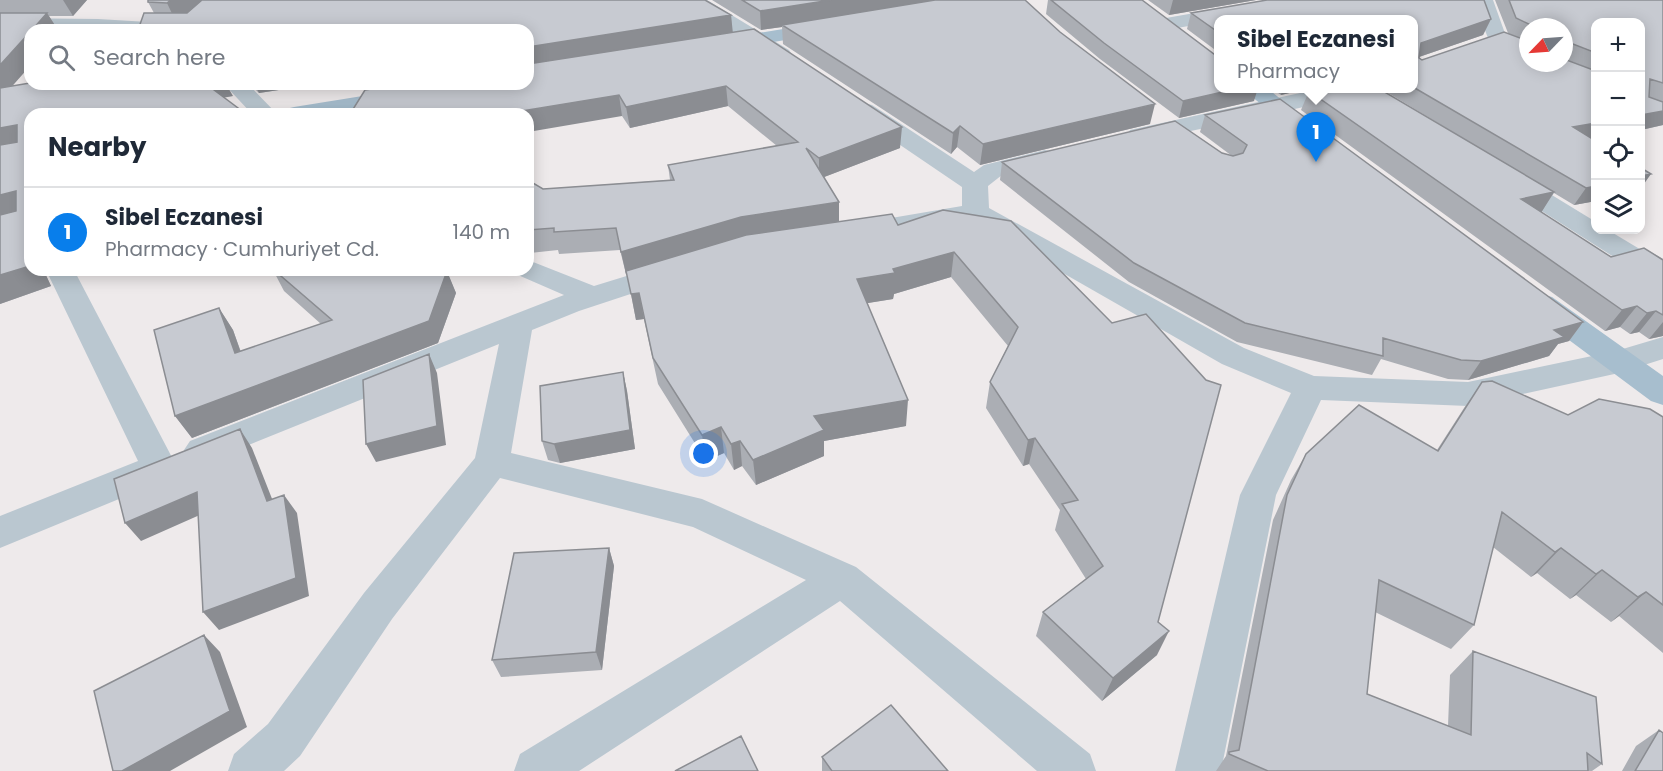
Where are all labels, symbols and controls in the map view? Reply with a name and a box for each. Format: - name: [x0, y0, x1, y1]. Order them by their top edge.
- popup: [1214, 15, 1418, 93]
- north arrow: [1519, 18, 1573, 72]
- map controls: [1591, 18, 1645, 234]
- button: +: [1591, 18, 1645, 72]
- search box: [24, 24, 534, 90]
- text: Sibel Eczanesi: [1237, 24, 1395, 55]
- icon: search: [45, 41, 78, 74]
- text: Search here: [93, 42, 226, 73]
- text: Pharmacy: [1237, 57, 1340, 85]
- button: −: [1591, 72, 1645, 126]
- pin: 1: [1296, 112, 1336, 162]
- button: locate: [1591, 126, 1645, 180]
- text: Nearby: [48, 129, 146, 165]
- button: layers: [1591, 180, 1645, 234]
- text: Sibel Eczanesi: [105, 202, 263, 233]
- text: 1: [64, 218, 71, 246]
- text: 140 m: [453, 218, 510, 246]
- text: Pharmacy · Cumhuriyet Cd.: [105, 235, 379, 263]
- your location: [689, 439, 718, 468]

